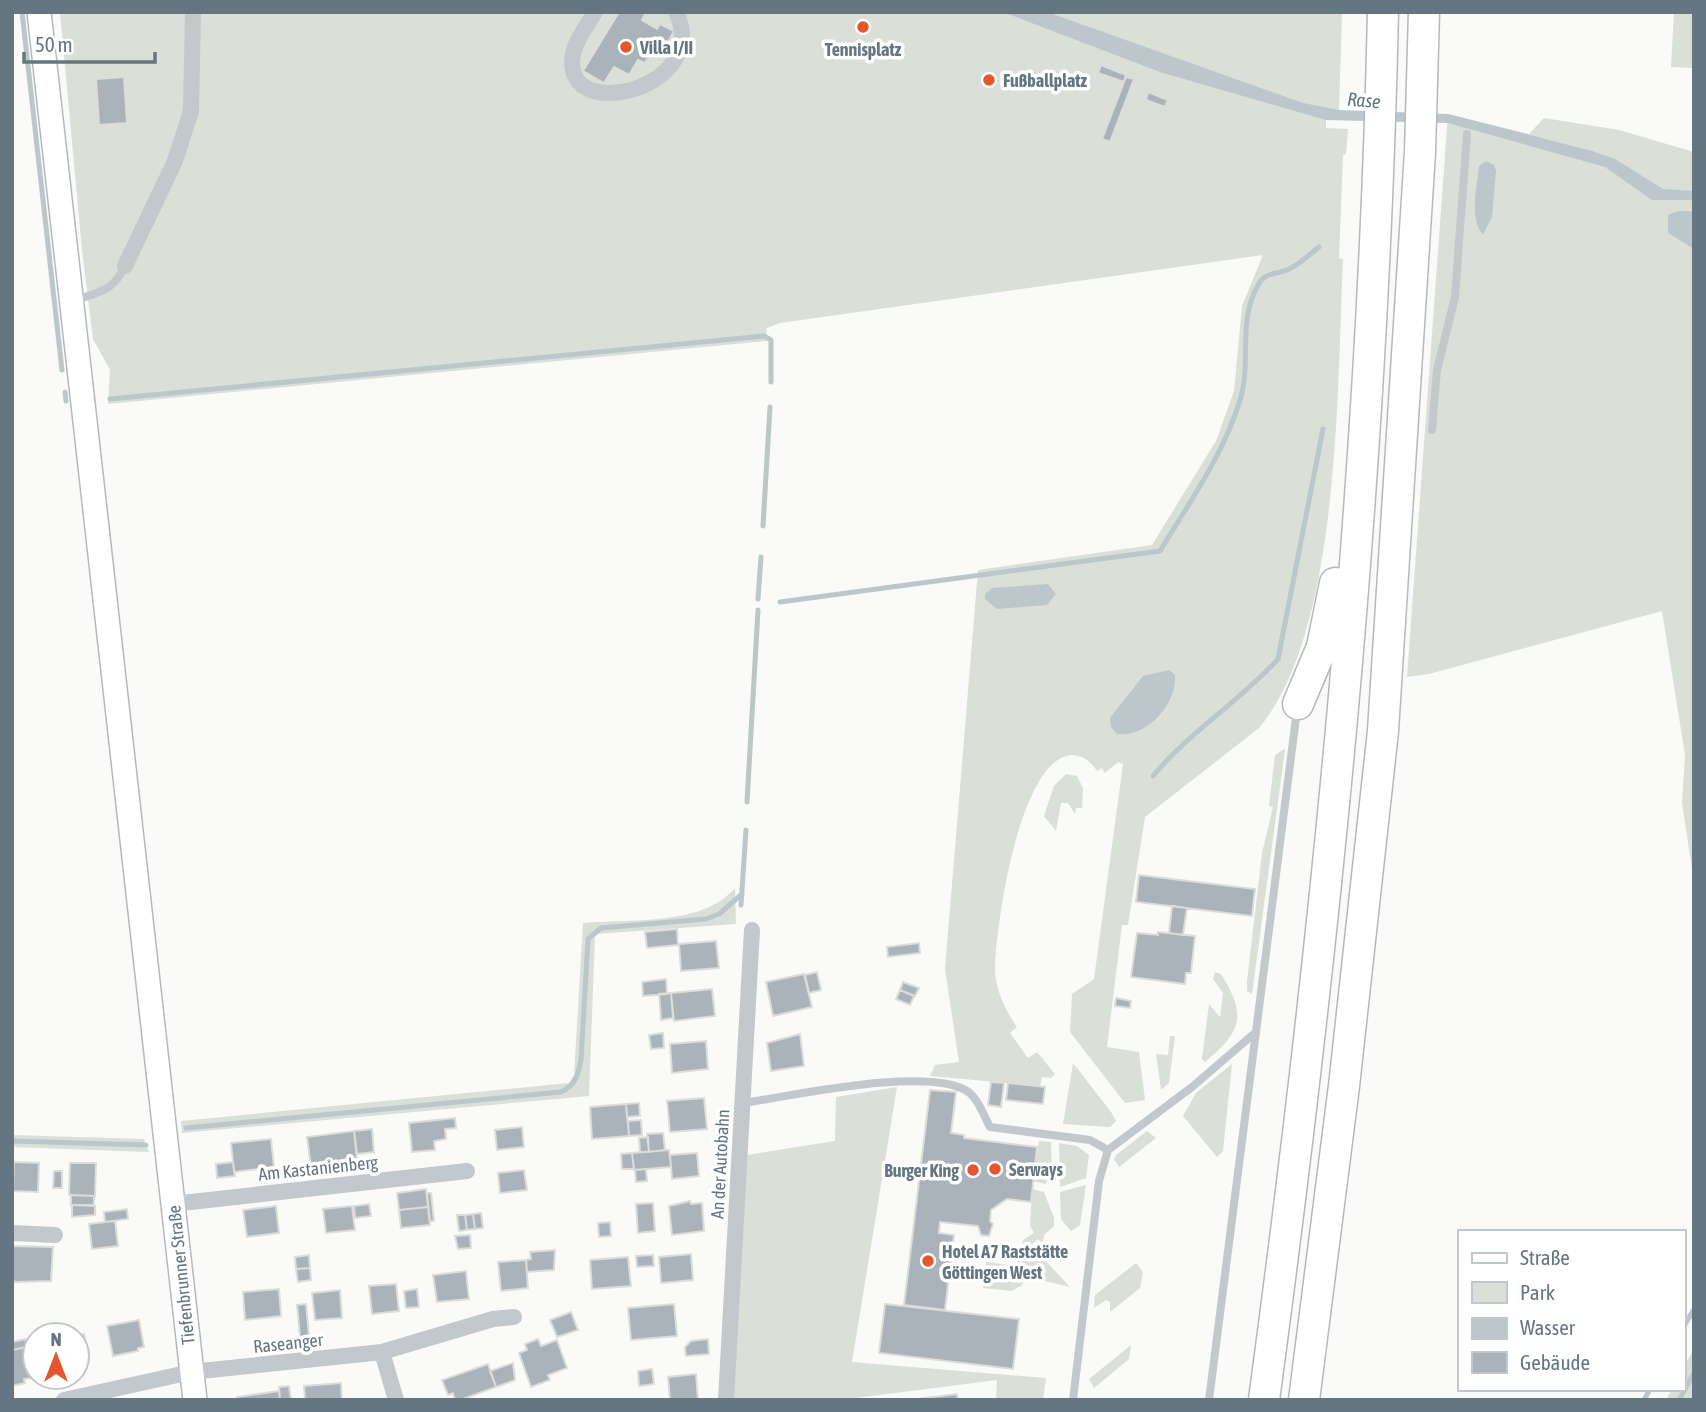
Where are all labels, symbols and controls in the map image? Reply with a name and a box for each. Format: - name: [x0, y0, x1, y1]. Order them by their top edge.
- marker: Tennisplatz: [855, 19, 871, 35]
- scale bar: [24, 21, 156, 65]
- text: 50 m: [35, 32, 73, 56]
- place label: Villa I/II: [639, 37, 693, 58]
- marker: Villa I/II: [618, 39, 634, 55]
- place label: Tennisplatz: [825, 39, 902, 60]
- place label: Fußballplatz: [1003, 70, 1088, 91]
- marker: Fußballplatz: [981, 72, 997, 88]
- water label: Rase: [1346, 88, 1382, 112]
- street label: An der Autobahn: [707, 1109, 733, 1219]
- street label: Am Kastanienberg: [257, 1151, 379, 1185]
- place label: Serways: [1009, 1159, 1063, 1180]
- place label: Burger King: [884, 1160, 959, 1181]
- marker: Serways: [987, 1161, 1003, 1177]
- marker: Burger King: [965, 1162, 981, 1178]
- street label: Tiefenbrunner Straße: [163, 1204, 199, 1346]
- legend: [1458, 1230, 1685, 1391]
- place label: Hotel A7 Raststätte Göttingen West: [942, 1241, 1068, 1283]
- text: Straße: [1520, 1245, 1570, 1269]
- marker: Hotel A7 Raststätte Göttingen West: [920, 1253, 936, 1269]
- text: Park: [1520, 1280, 1555, 1304]
- text: Wasser: [1520, 1315, 1576, 1339]
- north arrow: [21, 1321, 91, 1391]
- text: N: [50, 1328, 62, 1350]
- street label: Raseanger: [252, 1329, 325, 1357]
- text: Gebäude: [1520, 1350, 1590, 1374]

